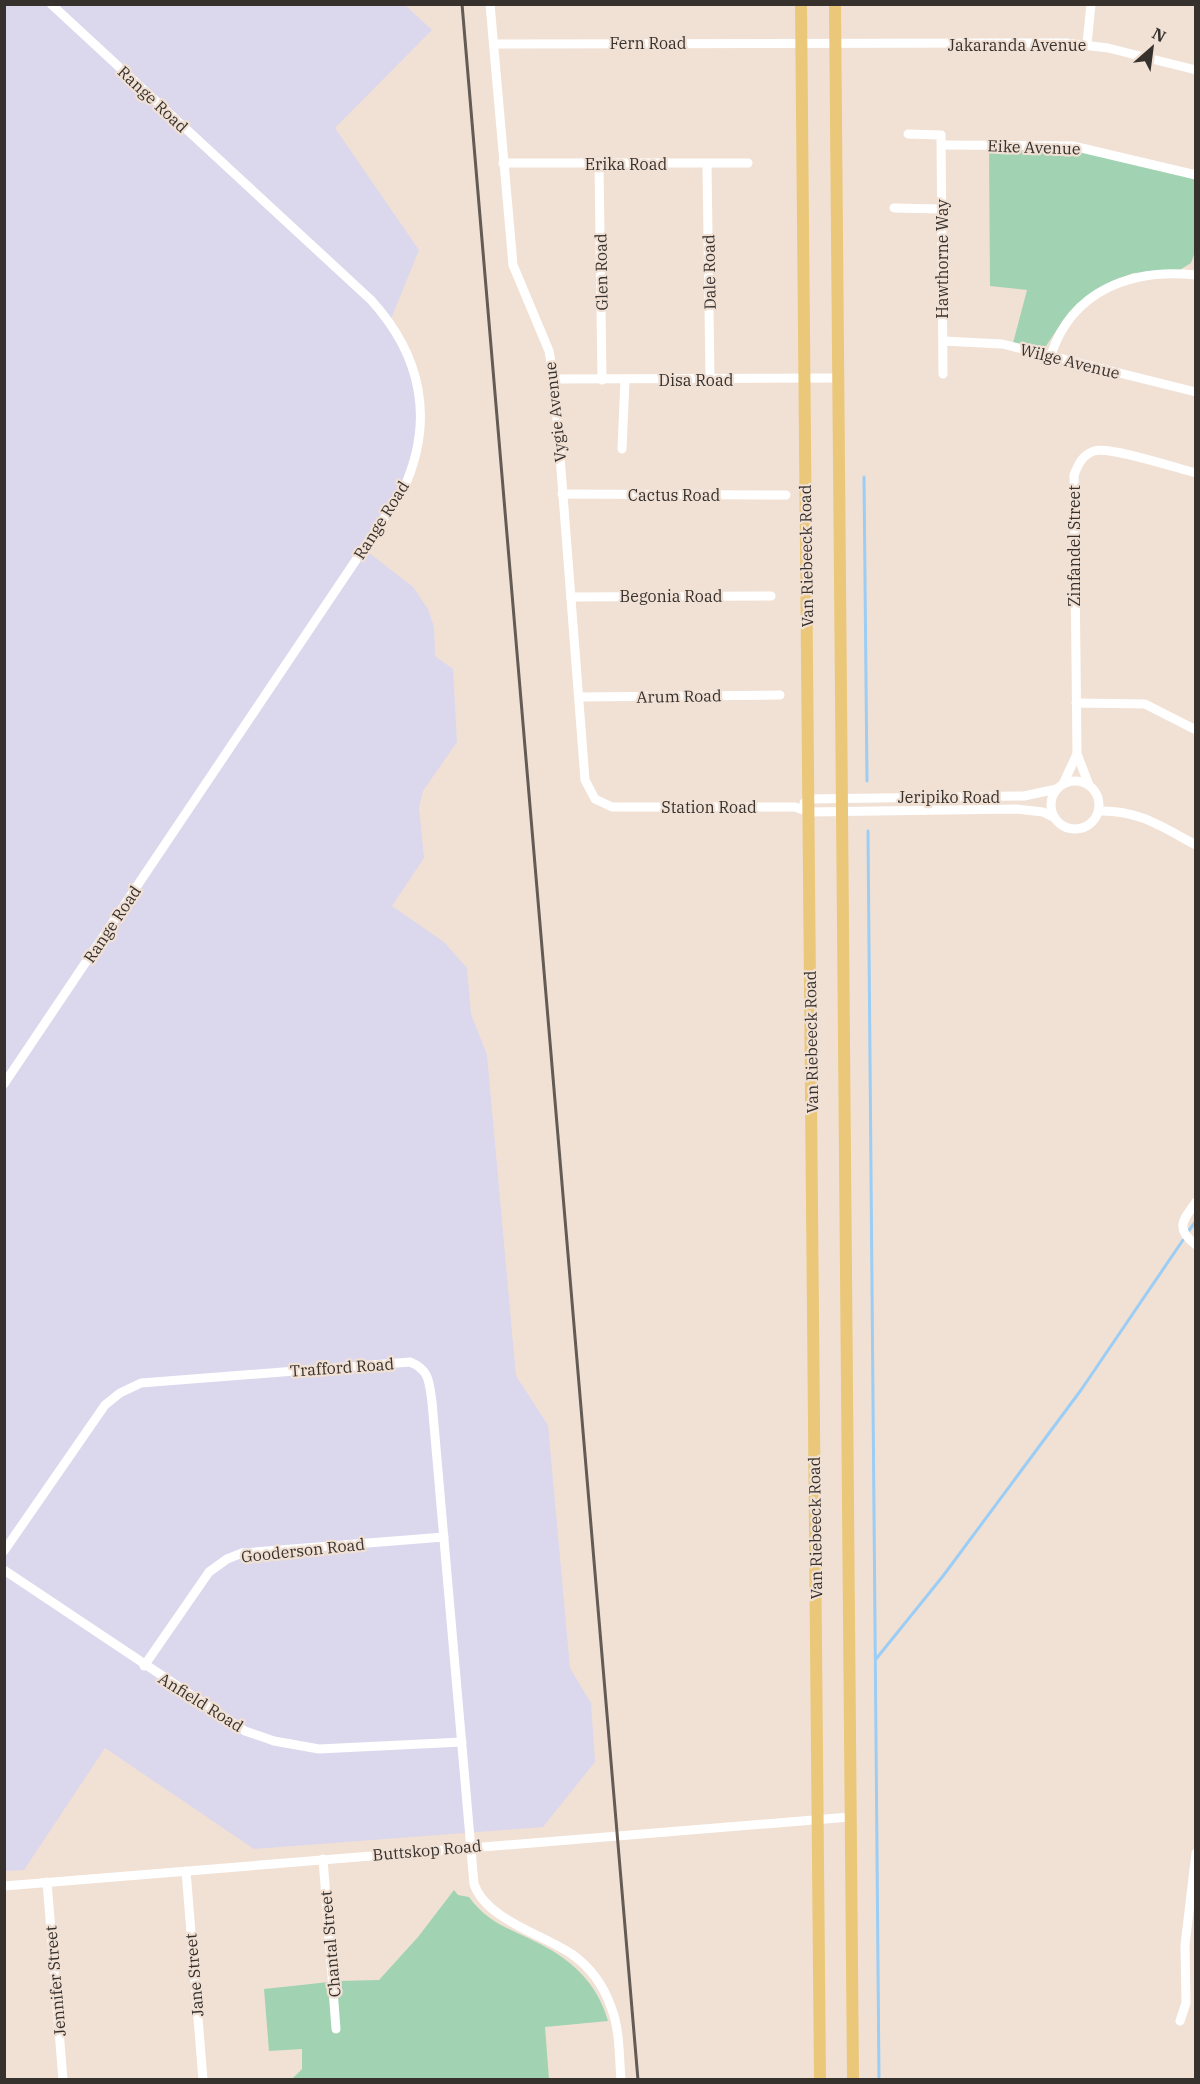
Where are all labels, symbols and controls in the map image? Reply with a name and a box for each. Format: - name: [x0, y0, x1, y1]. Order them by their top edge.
- north arrow: [1122, 18, 1182, 78]
- text: N: [1149, 23, 1169, 47]
- street label: Fern Road: [609, 33, 687, 53]
- street label: Jakaranda Avenue: [948, 35, 1086, 55]
- street label: Range Road: [114, 61, 192, 137]
- street label: Eike Avenue: [987, 135, 1081, 159]
- street label: Erika Road: [585, 154, 667, 174]
- street label: Hawthorne Way: [932, 199, 952, 319]
- street label: Glen Road: [590, 233, 612, 311]
- street label: Dale Road: [698, 234, 720, 310]
- street label: Wilge Avenue: [1018, 339, 1122, 383]
- street label: Vygie Avenue: [540, 361, 570, 463]
- street label: Disa Road: [659, 370, 734, 390]
- street label: Range Road: [349, 477, 413, 563]
- street label: Van Riebeeck Road: [795, 484, 817, 628]
- street label: Cactus Road: [628, 485, 720, 505]
- street label: Zinfandel Street: [1064, 485, 1084, 607]
- street label: Begonia Road: [620, 586, 723, 606]
- street label: Arum Road: [636, 685, 722, 707]
- street label: Jeripiko Road: [898, 787, 1001, 807]
- street label: Station Road: [661, 797, 757, 817]
- street label: Range Road: [79, 881, 145, 966]
- street label: Van Riebeeck Road: [800, 970, 822, 1114]
- street label: Trafford Road: [289, 1353, 395, 1381]
- street label: Van Riebeeck Road: [804, 1456, 826, 1600]
- street label: Gooderson Road: [240, 1534, 366, 1566]
- street label: Anfield Road: [155, 1668, 247, 1736]
- street label: Buttskop Road: [372, 1835, 483, 1865]
- street label: Chantal Street: [315, 1889, 345, 1998]
- street label: Jennifer Street: [40, 1925, 70, 2037]
- street label: Jane Street: [180, 1932, 208, 2017]

